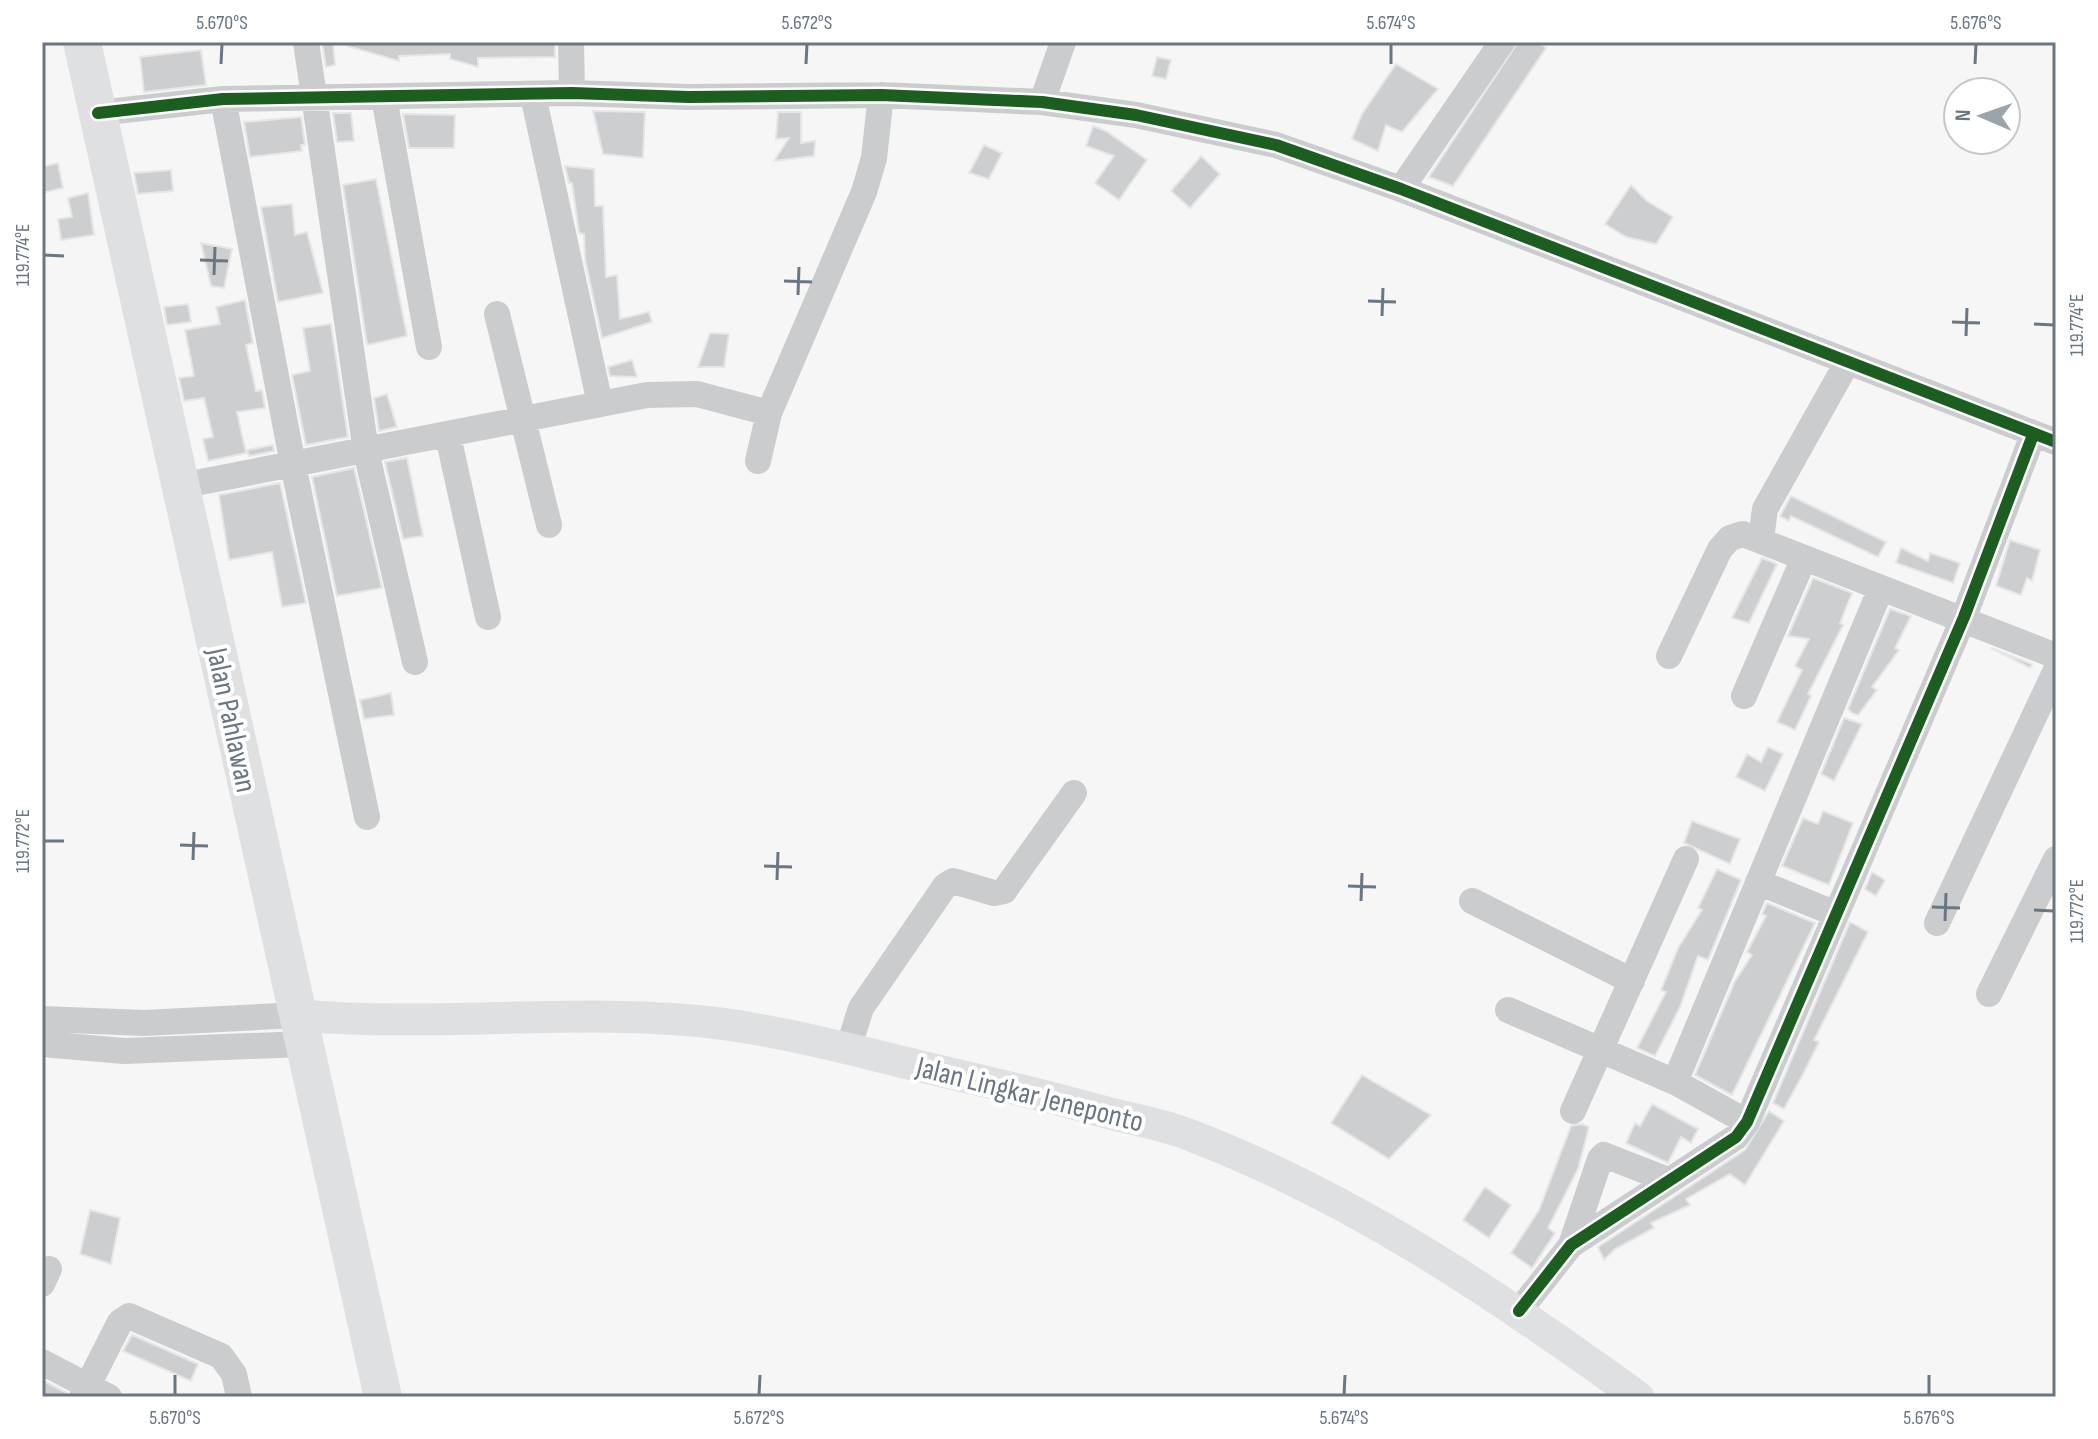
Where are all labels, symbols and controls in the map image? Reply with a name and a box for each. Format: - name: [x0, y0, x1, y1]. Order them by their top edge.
- text: 5.670°S: [196, 11, 248, 35]
- text: 5.672°S: [782, 11, 832, 35]
- text: 5.674°S: [1366, 11, 1416, 35]
- text: 5.676°S: [1950, 11, 2002, 35]
- north arrow: [1942, 76, 2022, 156]
- text: N: [1950, 109, 1977, 122]
- text: 119.774°E: [11, 224, 35, 286]
- text: 119.774°E: [2065, 294, 2089, 356]
- street label: Jalan Pahlawan: [198, 644, 264, 796]
- text: 119.772°E: [11, 809, 35, 873]
- text: 119.772°E: [2065, 879, 2089, 943]
- street label: Jalan Lingkar Jeneponto: [912, 1049, 1147, 1141]
- text: 5.670°S: [149, 1406, 201, 1430]
- text: 5.672°S: [734, 1406, 784, 1430]
- text: 5.674°S: [1319, 1406, 1369, 1430]
- text: 5.676°S: [1903, 1406, 1955, 1430]

